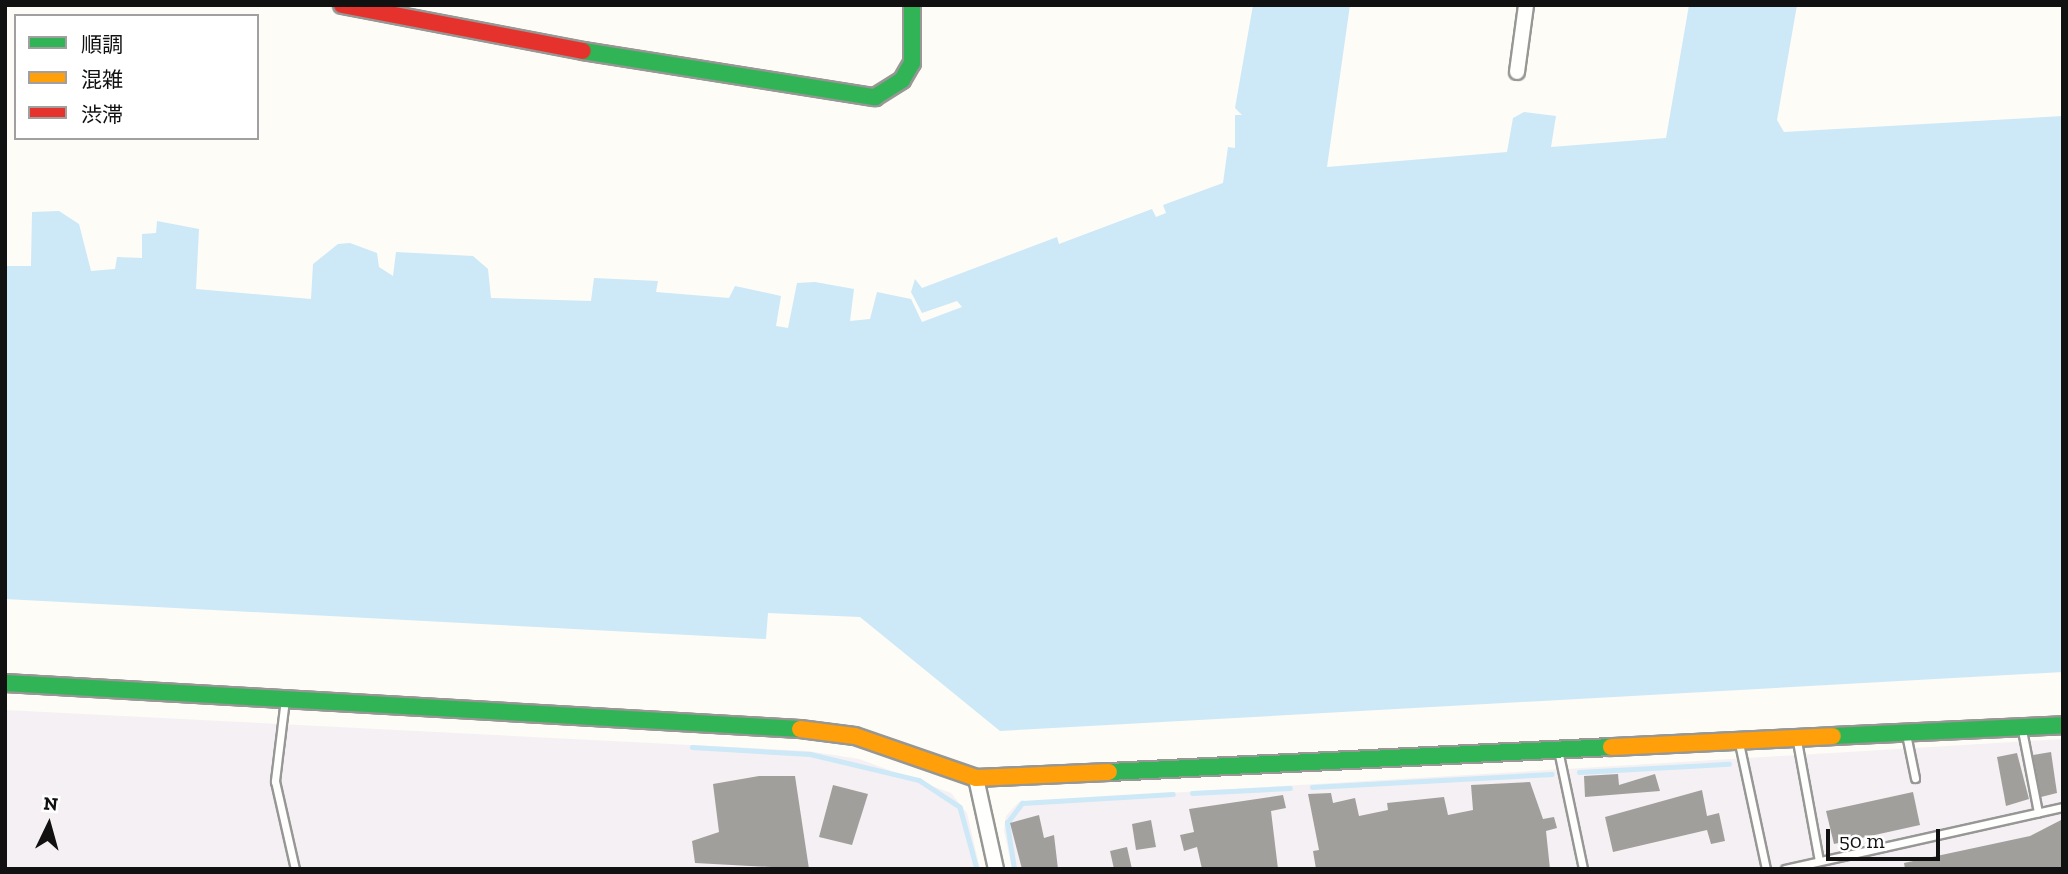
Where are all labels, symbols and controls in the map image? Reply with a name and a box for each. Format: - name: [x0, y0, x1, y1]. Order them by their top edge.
- legend: [14, 14, 259, 140]
- text: 順調: [81, 32, 123, 57]
- text: 混雑: [81, 67, 123, 92]
- text: 渋滞: [81, 102, 123, 127]
- north arrow: [14, 790, 84, 860]
- text: N: [43, 791, 59, 816]
- scale bar: [1830, 814, 1944, 858]
- text: 50 m: [1839, 828, 1885, 853]

